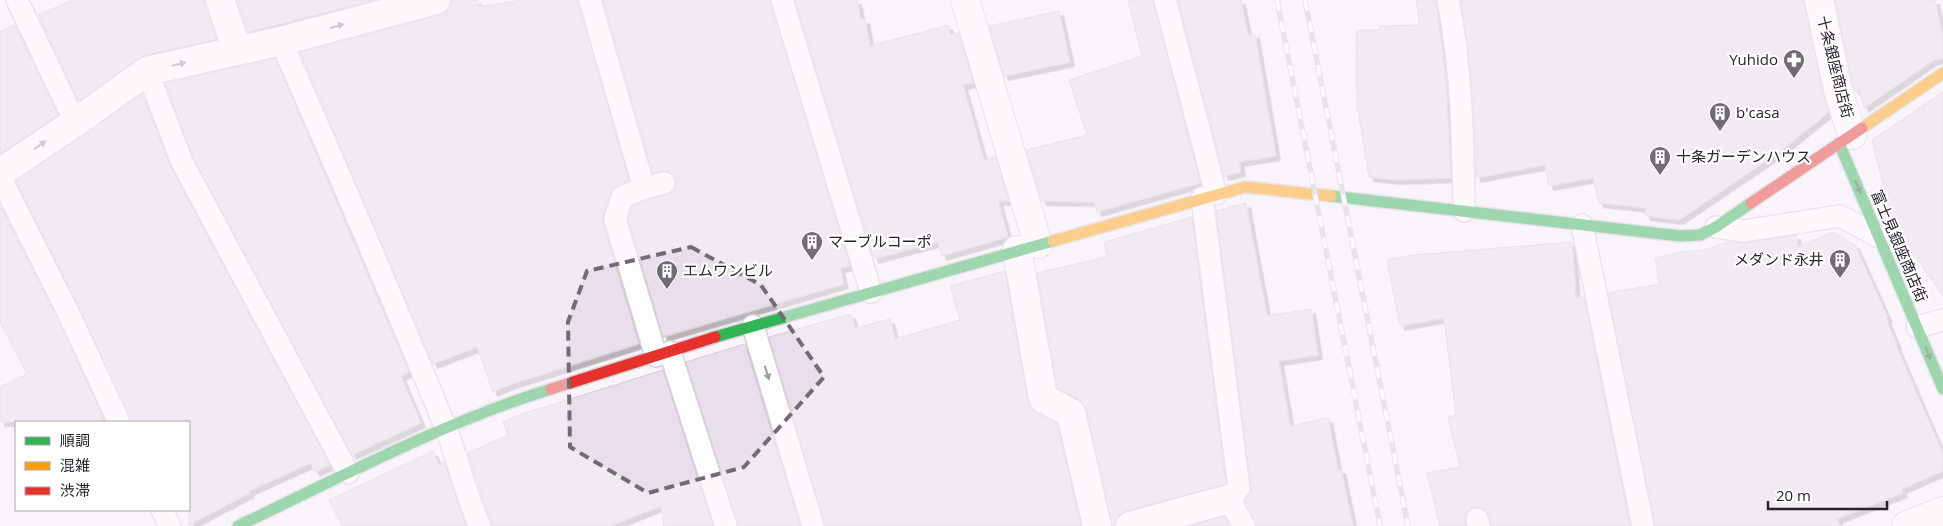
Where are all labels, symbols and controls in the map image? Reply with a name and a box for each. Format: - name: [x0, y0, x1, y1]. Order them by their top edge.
- street label: 十条銀座商店街: [1814, 13, 1858, 120]
- one-way arrow: [329, 22, 344, 30]
- pharmacy icon: Yuhido: [1782, 48, 1806, 79]
- place label: Yuhido: [1729, 49, 1778, 69]
- one-way arrow: [171, 60, 186, 68]
- building icon: b'casa: [1708, 101, 1732, 132]
- place label: b'casa: [1736, 102, 1779, 122]
- one-way arrow: [34, 141, 47, 150]
- building icon: 十条ガーデンハウス: [1648, 145, 1672, 176]
- place label: 十条ガーデンハウス: [1676, 146, 1811, 166]
- one-way arrow: [1854, 180, 1862, 195]
- street label: 富士見銀座商店街: [1867, 186, 1933, 305]
- building icon: マーブルコーポ: [800, 230, 824, 261]
- place label: マーブルコーポ: [828, 231, 932, 251]
- building icon: メダンド永井: [1828, 248, 1852, 279]
- place label: メダンド永井: [1734, 249, 1824, 269]
- building icon: エムワンビル: [655, 259, 679, 290]
- place label: エムワンビル: [683, 260, 773, 280]
- one-way arrow: [1924, 346, 1932, 360]
- one-way arrow: [763, 365, 771, 380]
- legend: [15, 421, 190, 511]
- text: 順調: [60, 430, 90, 450]
- text: 混雑: [60, 455, 90, 475]
- scale bar: [1768, 478, 1887, 510]
- text: 渋滞: [60, 480, 90, 500]
- text: 20 m: [1776, 485, 1811, 505]

